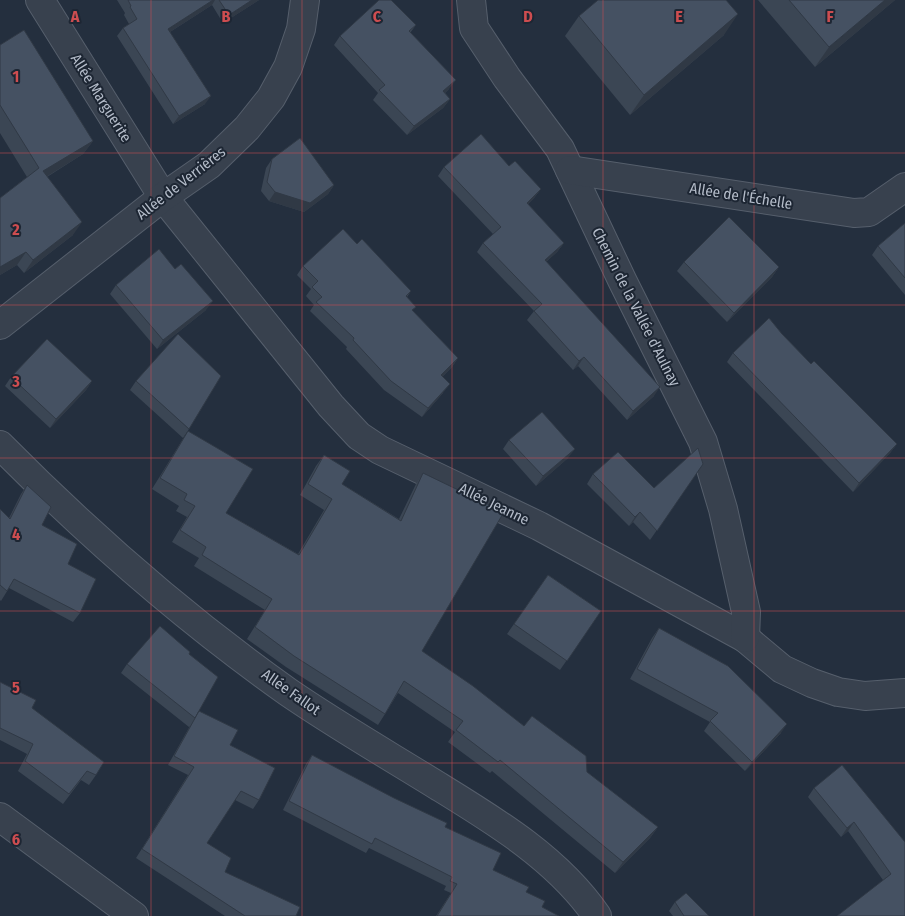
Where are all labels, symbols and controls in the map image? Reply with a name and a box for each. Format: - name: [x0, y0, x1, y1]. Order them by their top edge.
- text: A: [70, 7, 80, 26]
- text: B: [222, 7, 231, 26]
- text: C: [373, 7, 382, 26]
- text: D: [523, 7, 533, 26]
- text: E: [675, 7, 683, 26]
- text: F: [826, 7, 834, 26]
- street label: Allée Marguerite: [67, 51, 135, 145]
- text: 1: [13, 67, 19, 86]
- street label: Allée de Verrières: [133, 143, 229, 223]
- street label: Allée de l'Échelle: [688, 179, 794, 213]
- text: 2: [11, 220, 20, 239]
- street label: Chemin de la Vallée d'Aulnay: [588, 225, 684, 390]
- text: 3: [11, 372, 20, 391]
- street label: Allée Jeanne: [456, 479, 532, 529]
- text: 4: [12, 525, 20, 544]
- street label: Allée Fallot: [258, 665, 324, 719]
- text: 5: [12, 678, 20, 697]
- text: 6: [12, 830, 20, 849]

